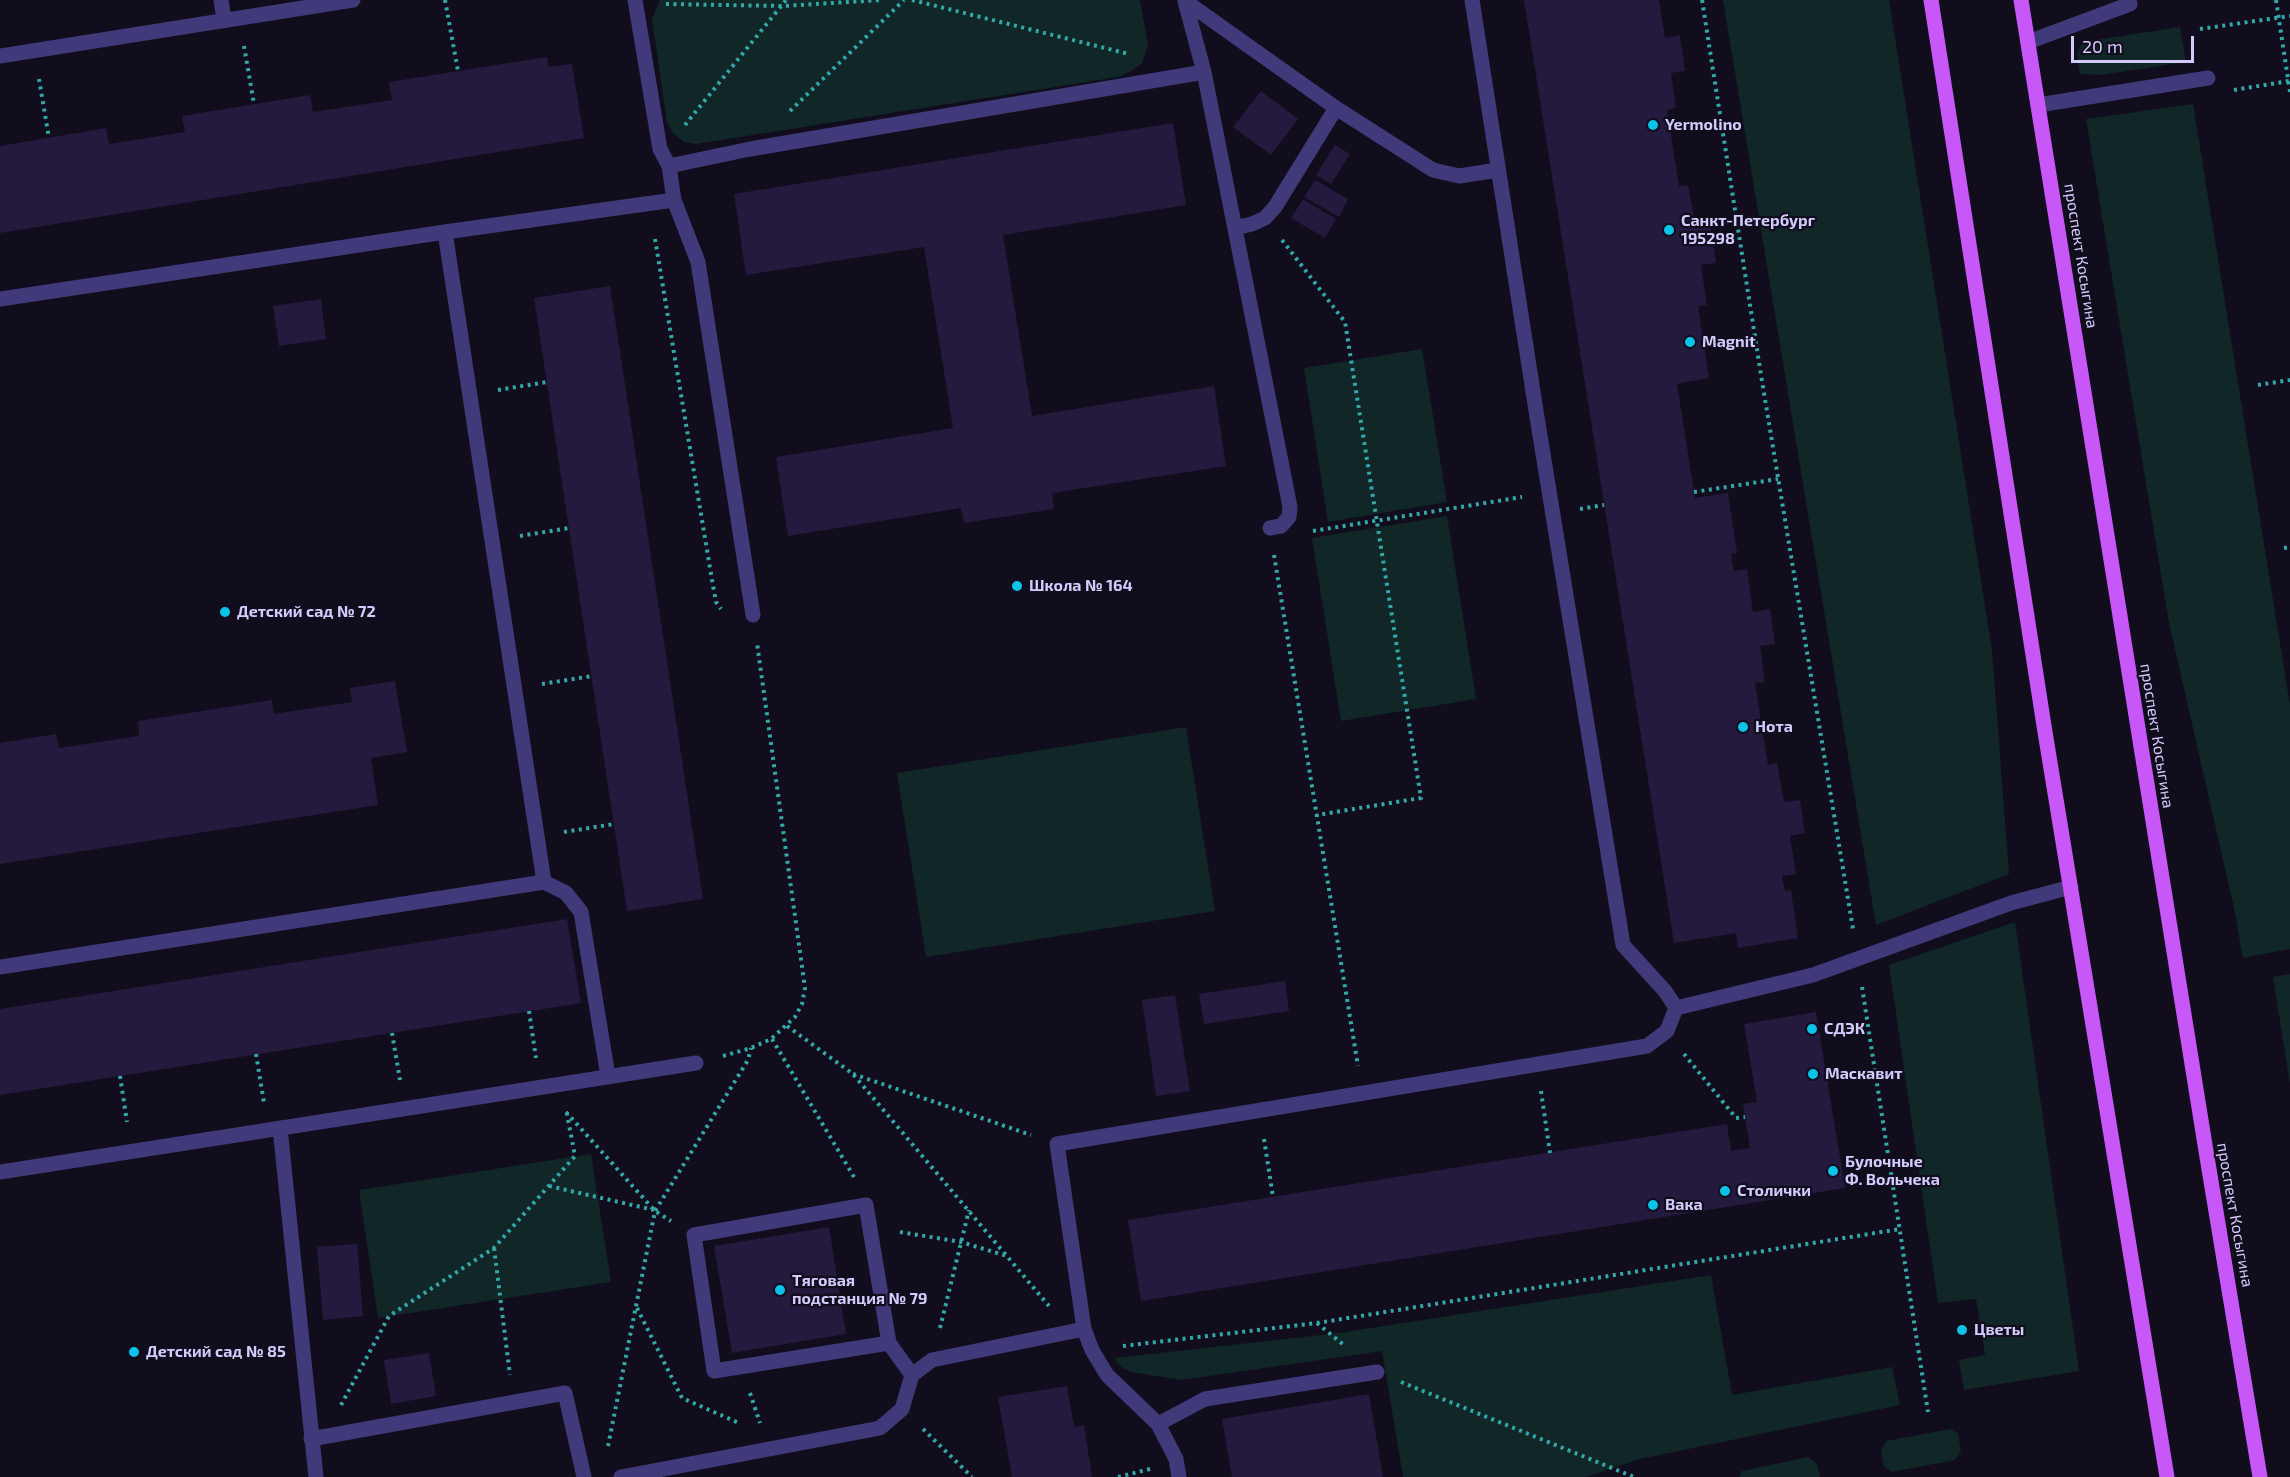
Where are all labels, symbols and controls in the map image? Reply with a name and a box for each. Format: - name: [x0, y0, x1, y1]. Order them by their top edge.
- scale bar: [2074, 24, 2197, 62]
- text: 20 m: [2082, 35, 2123, 57]
- place label: Yermolino: [1665, 115, 1742, 135]
- marker: Yermolino: [1646, 118, 1660, 132]
- street label: проспект Косыгина: [2060, 182, 2102, 330]
- place label: Санкт-Петербург 195298: [1681, 211, 1815, 249]
- marker: Санкт-Петербург 195298: [1662, 223, 1676, 237]
- place label: Magnit: [1702, 332, 1756, 352]
- marker: Magnit: [1683, 335, 1697, 349]
- place label: Школа № 164: [1029, 576, 1133, 596]
- marker: Школа № 164: [1010, 579, 1024, 593]
- place label: Детский сад № 72: [237, 602, 376, 622]
- marker: Детский сад № 72: [218, 605, 232, 619]
- street label: проспект Косыгина: [2136, 662, 2178, 810]
- place label: Нота: [1755, 717, 1793, 737]
- marker: Нота: [1736, 720, 1750, 734]
- place label: СДЭК: [1824, 1019, 1865, 1039]
- marker: СДЭК: [1805, 1022, 1819, 1036]
- place label: Маскавит: [1825, 1064, 1902, 1084]
- marker: Маскавит: [1806, 1067, 1820, 1081]
- street label: проспект Косыгина: [2213, 1141, 2257, 1289]
- place label: Булочные Ф. Вольчека: [1845, 1152, 1940, 1190]
- marker: Булочные Ф. Вольчека: [1826, 1164, 1840, 1178]
- place label: Столички: [1737, 1181, 1811, 1201]
- marker: Столички: [1718, 1184, 1732, 1198]
- place label: Вака: [1665, 1195, 1703, 1215]
- marker: Вака: [1646, 1198, 1660, 1212]
- place label: Тяговая подстанция № 79: [792, 1271, 927, 1309]
- marker: Тяговая подстанция № 79: [773, 1283, 787, 1297]
- place label: Цветы: [1974, 1320, 2024, 1340]
- marker: Цветы: [1955, 1323, 1969, 1337]
- place label: Детский сад № 85: [146, 1342, 286, 1362]
- marker: Детский сад № 85: [127, 1345, 141, 1359]

